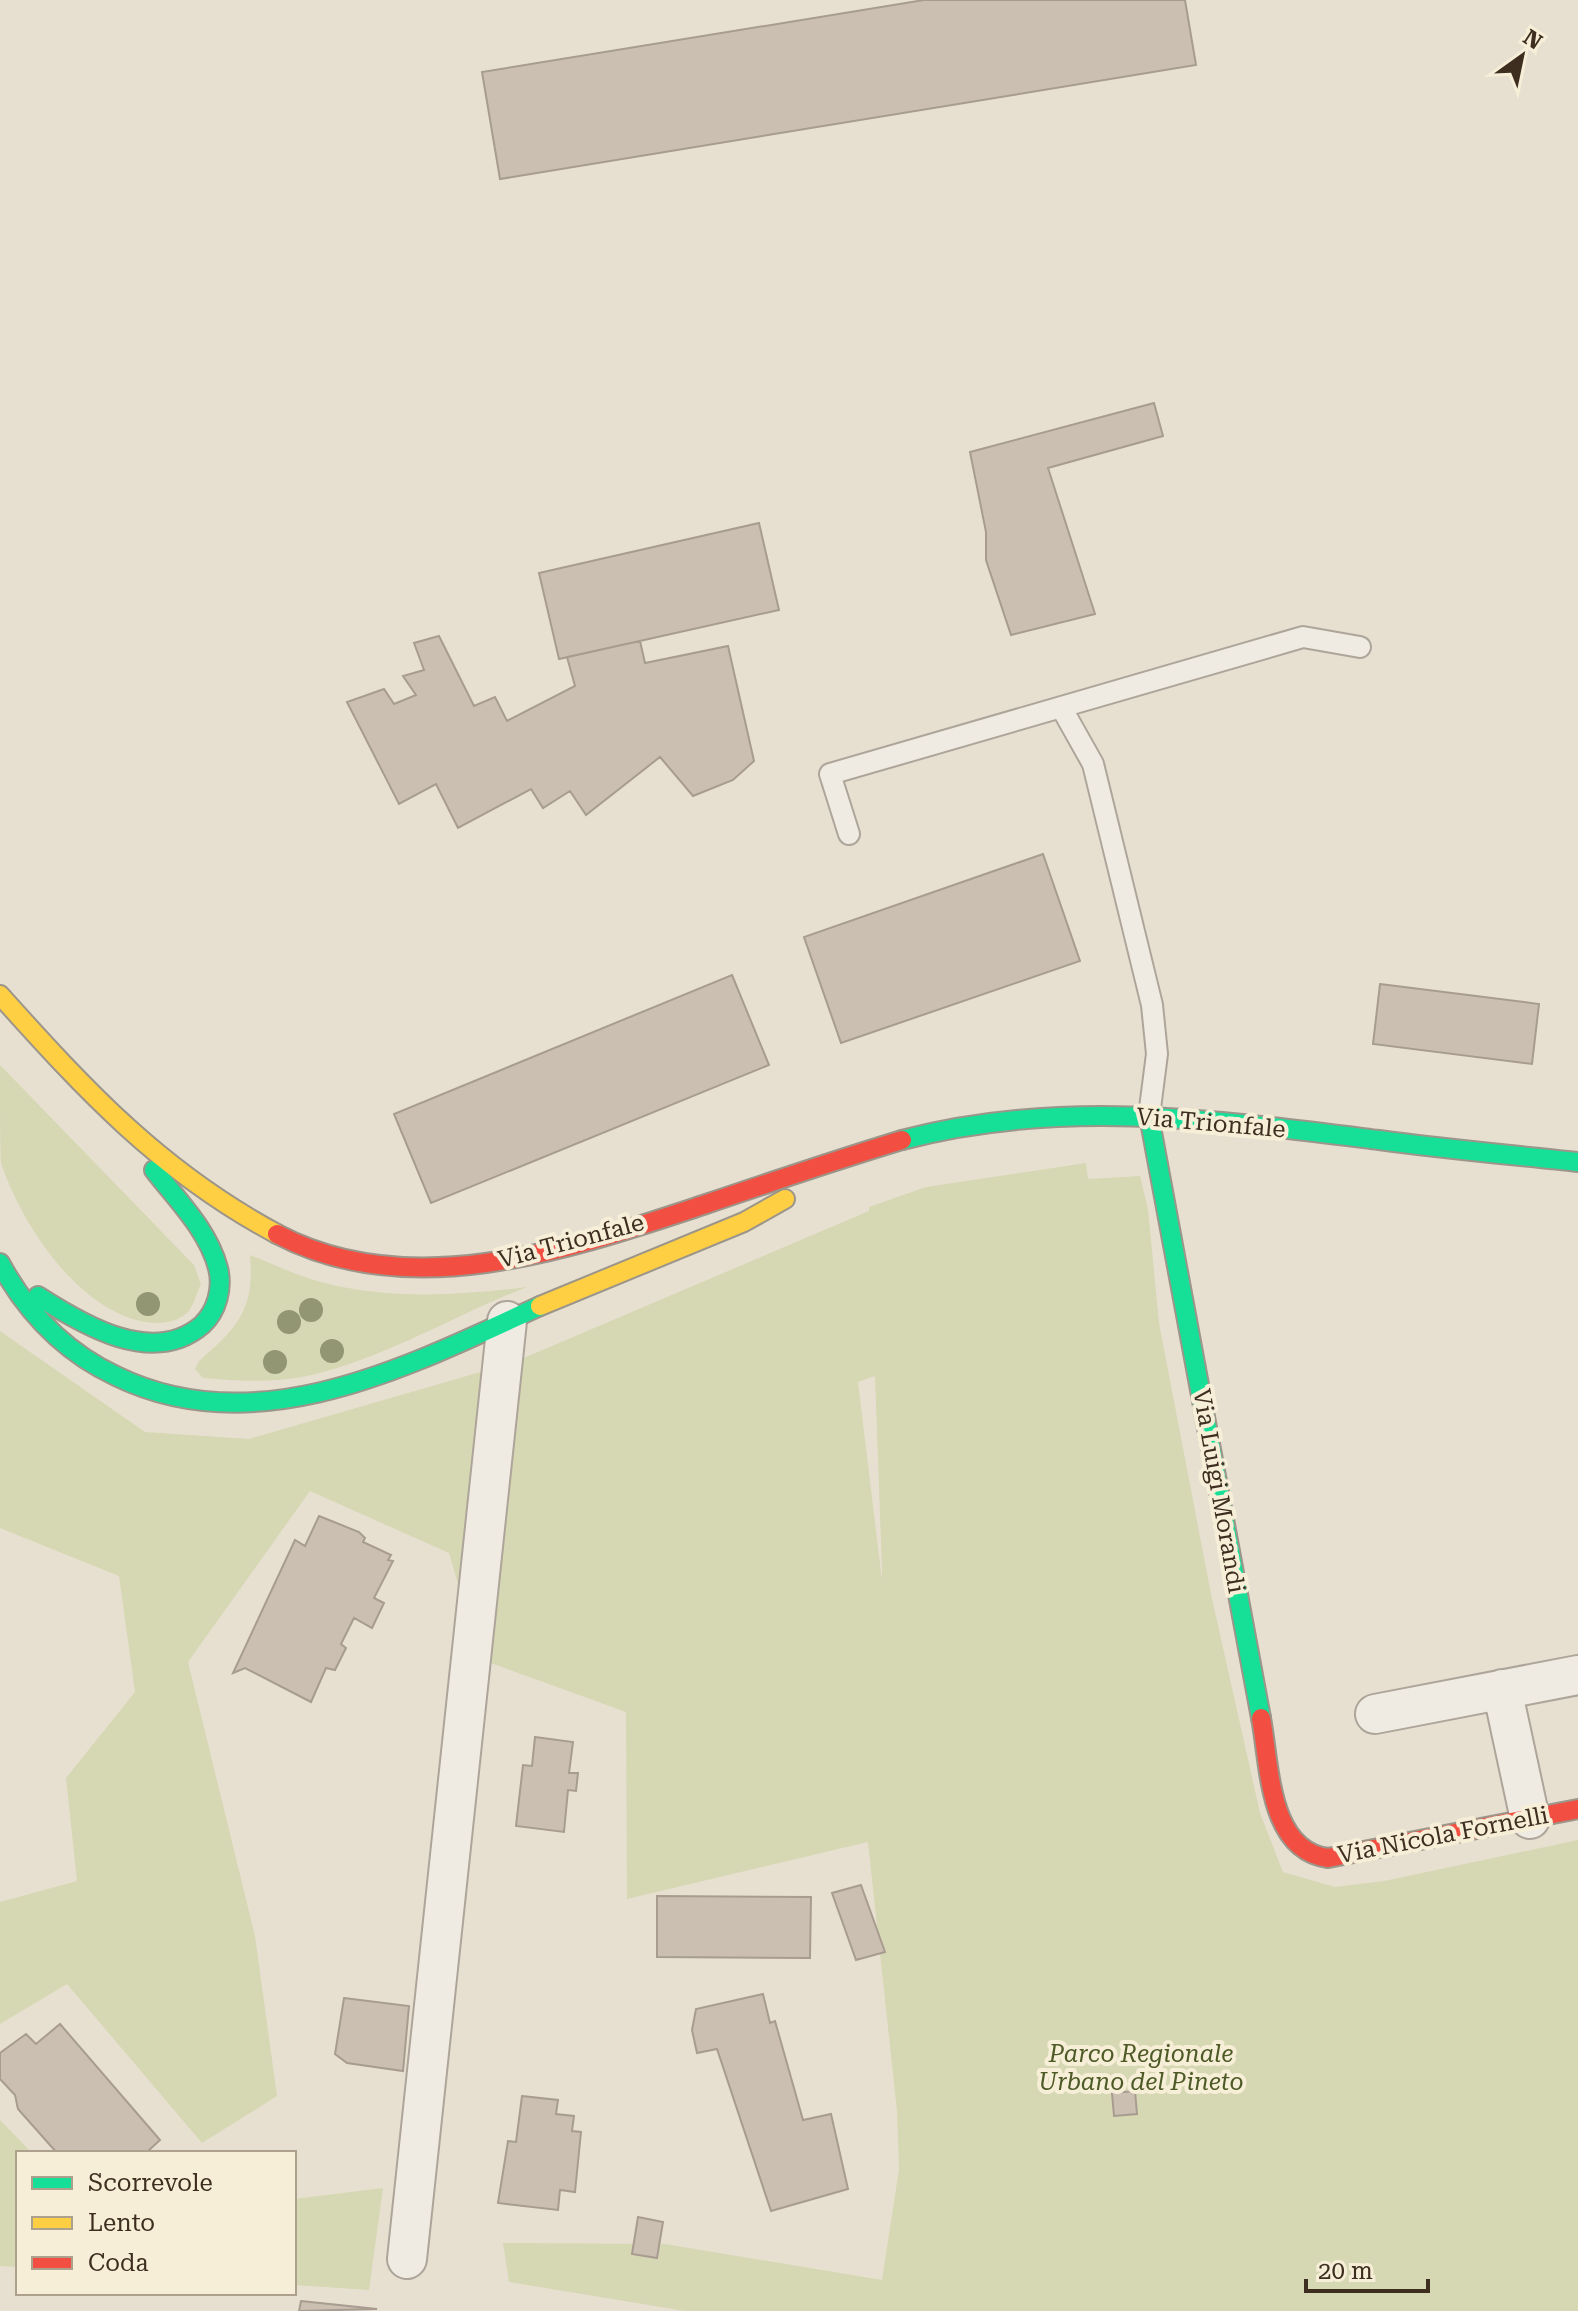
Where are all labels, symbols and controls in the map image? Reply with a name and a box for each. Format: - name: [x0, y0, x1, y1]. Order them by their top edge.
- north arrow: [1482, 16, 1562, 96]
- text: N: [1519, 25, 1547, 55]
- street label: Via Trionfale: [1135, 1103, 1287, 1143]
- street label: Via Trionfale: [495, 1208, 647, 1274]
- street label: Via Luigi Morandi: [1187, 1387, 1251, 1596]
- street label: Via Nicola Fornelli: [1335, 1801, 1551, 1869]
- park label: Parco Regionale Urbano del Pineto: [1039, 2040, 1243, 2096]
- legend: [16, 2151, 296, 2295]
- text: Scorrevole: [88, 2169, 213, 2197]
- text: Lento: [88, 2209, 155, 2237]
- scale bar: [1306, 2243, 1428, 2293]
- text: Coda: [88, 2249, 148, 2277]
- text: 20 m: [1318, 2257, 1373, 2285]

